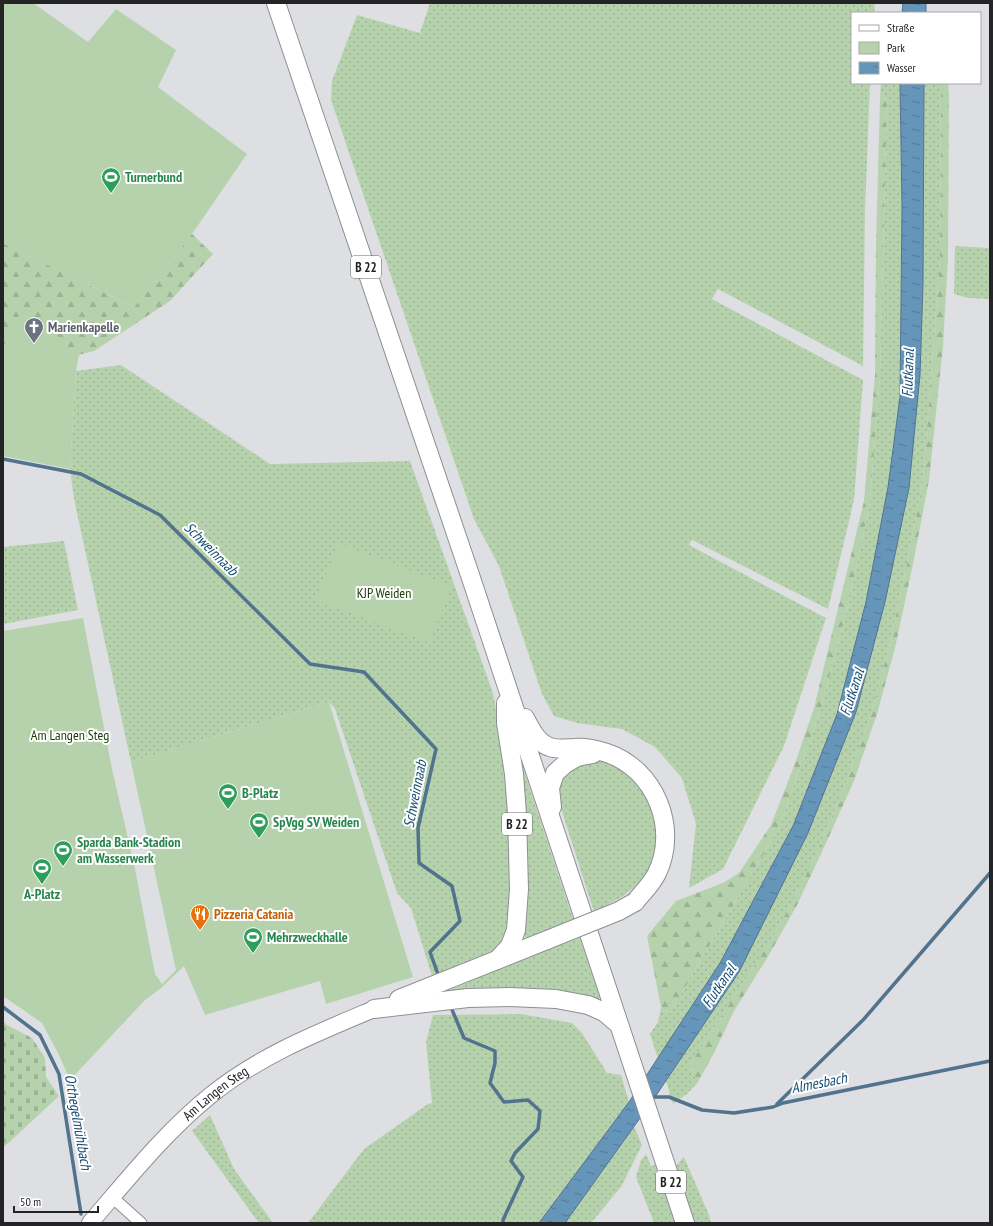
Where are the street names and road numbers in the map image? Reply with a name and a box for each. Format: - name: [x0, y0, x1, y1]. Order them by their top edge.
- road number: B 22: [351, 256, 381, 278]
- road number: B 22: [502, 813, 532, 835]
- street label: Am Langen Steg: [179, 1062, 252, 1124]
- road number: B 22: [656, 1171, 686, 1193]

